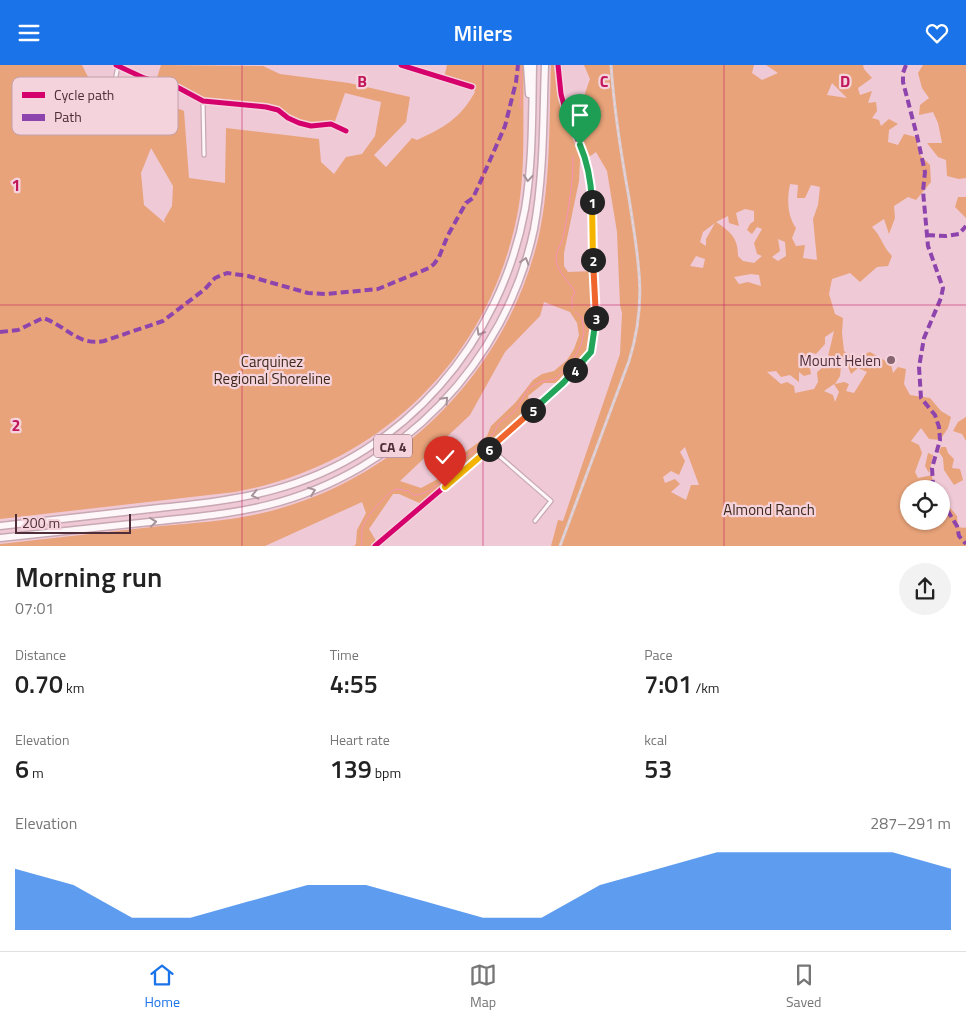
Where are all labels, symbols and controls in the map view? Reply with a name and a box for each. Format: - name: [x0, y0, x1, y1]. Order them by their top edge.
- text: Milers: [453, 16, 513, 50]
- icon: menu: [15, 19, 43, 47]
- icon: heart: [923, 19, 951, 47]
- text: B: [357, 69, 367, 93]
- text: C: [600, 69, 609, 93]
- text: D: [840, 69, 850, 93]
- legend: [12, 77, 178, 135]
- text: Cycle path: [54, 84, 114, 105]
- pin: [559, 94, 601, 145]
- icon: arrive: [566, 101, 594, 129]
- text: Path: [54, 106, 82, 127]
- text: 1: [12, 173, 20, 197]
- one-way arrow: [523, 174, 534, 182]
- pin: 1: [580, 189, 604, 215]
- text: 1: [589, 192, 596, 213]
- pin: 2: [580, 247, 606, 273]
- text: 2: [590, 250, 597, 271]
- one-way arrow: [520, 257, 530, 265]
- pin: 3: [584, 305, 608, 331]
- text: 3: [593, 308, 600, 329]
- one-way arrow: [476, 326, 486, 335]
- place label: Mount Helen: [799, 349, 881, 372]
- park label: Carquinez Regional Shoreline: [213, 350, 331, 390]
- marker: Mount Helen: [885, 354, 897, 366]
- pin: 4: [562, 357, 588, 383]
- text: 4: [572, 360, 579, 381]
- one-way arrow: [439, 397, 448, 406]
- pin: 5: [520, 397, 546, 423]
- text: 5: [530, 400, 537, 421]
- text: 2: [12, 413, 20, 437]
- road number: CA 4: [374, 435, 412, 457]
- pin: [424, 436, 466, 487]
- pin: 6: [476, 437, 502, 461]
- text: 6: [486, 439, 493, 460]
- icon: check: [431, 443, 459, 471]
- map controls: [900, 480, 950, 530]
- button: locate: [900, 480, 950, 530]
- one-way arrow: [307, 487, 316, 497]
- one-way arrow: [251, 489, 260, 500]
- park label: Almond Ranch: [723, 498, 815, 521]
- scale bar: [15, 511, 131, 534]
- text: 200 m: [22, 512, 60, 533]
- one-way arrow: [149, 517, 157, 528]
- text: Morning run: [15, 555, 162, 598]
- button: share: [899, 563, 951, 615]
- text: 07:01: [15, 596, 54, 620]
- text: Distance: [15, 644, 66, 665]
- text: Time: [330, 644, 359, 665]
- text: Pace: [644, 644, 673, 665]
- text: 0.70: [15, 665, 63, 703]
- text: 4:55: [330, 665, 378, 703]
- text: 7:01: [644, 665, 692, 703]
- text: km: [63, 677, 84, 698]
- text: /km: [692, 677, 720, 698]
- text: Elevation: [15, 729, 69, 750]
- text: Heart rate: [330, 729, 390, 750]
- text: kcal: [644, 729, 667, 750]
- text: 6: [15, 750, 29, 788]
- text: 139: [330, 750, 372, 788]
- text: 53: [644, 750, 672, 788]
- text: m: [29, 762, 44, 783]
- text: bpm: [372, 762, 401, 783]
- text: Elevation: [15, 811, 77, 835]
- text: 287–291 m: [870, 811, 951, 835]
- tab: Home: [144, 961, 180, 1012]
- tab: Map: [469, 961, 497, 1012]
- tab: Saved: [786, 961, 822, 1012]

